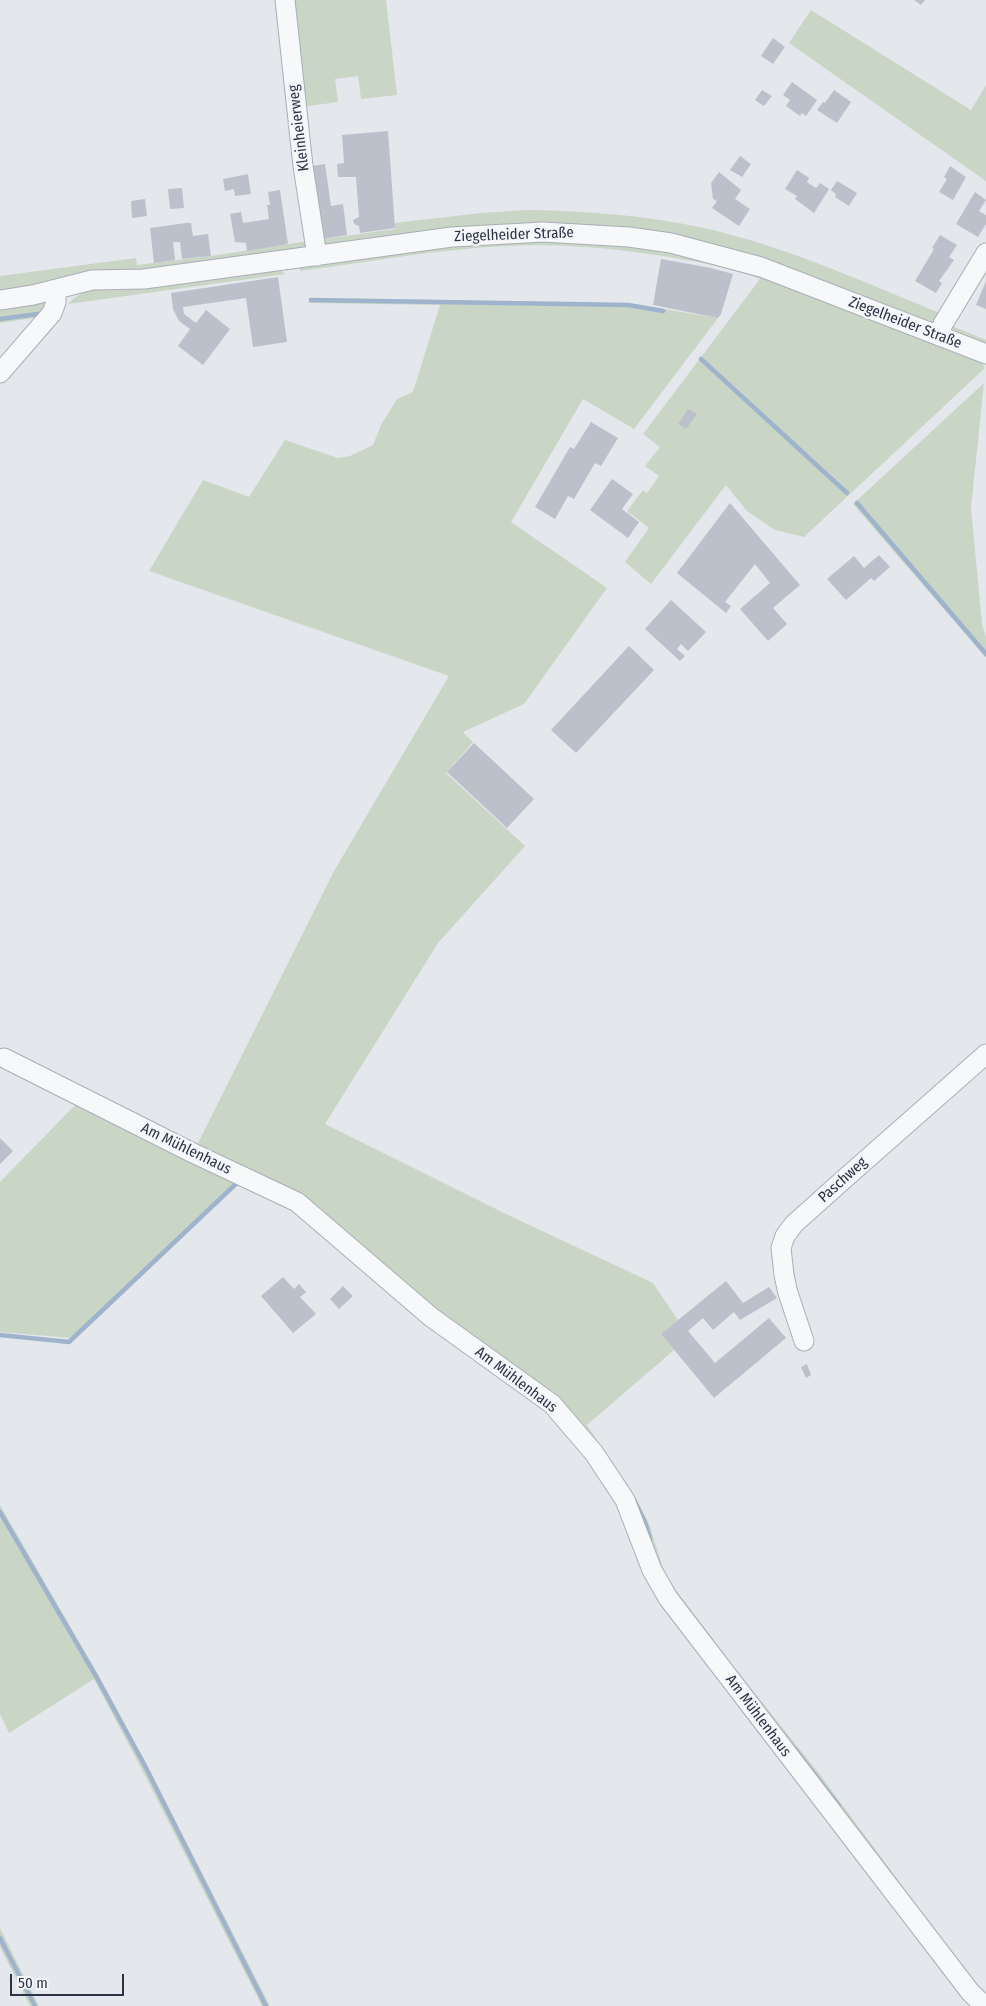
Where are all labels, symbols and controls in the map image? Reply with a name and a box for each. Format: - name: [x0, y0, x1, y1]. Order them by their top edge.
- street label: Kleinheierweg: [285, 84, 313, 172]
- street label: Ziegelheider Straße: [454, 224, 574, 246]
- street label: Ziegelheider Straße: [846, 293, 964, 353]
- street label: Am Mühlenhaus: [138, 1119, 234, 1179]
- street label: Paschweg: [815, 1153, 871, 1207]
- street label: Am Mühlenhaus: [471, 1343, 561, 1417]
- street label: Am Mühlenhaus: [721, 1671, 795, 1761]
- scale bar: [12, 1964, 126, 1996]
- text: 50 m: [18, 1974, 48, 1992]

